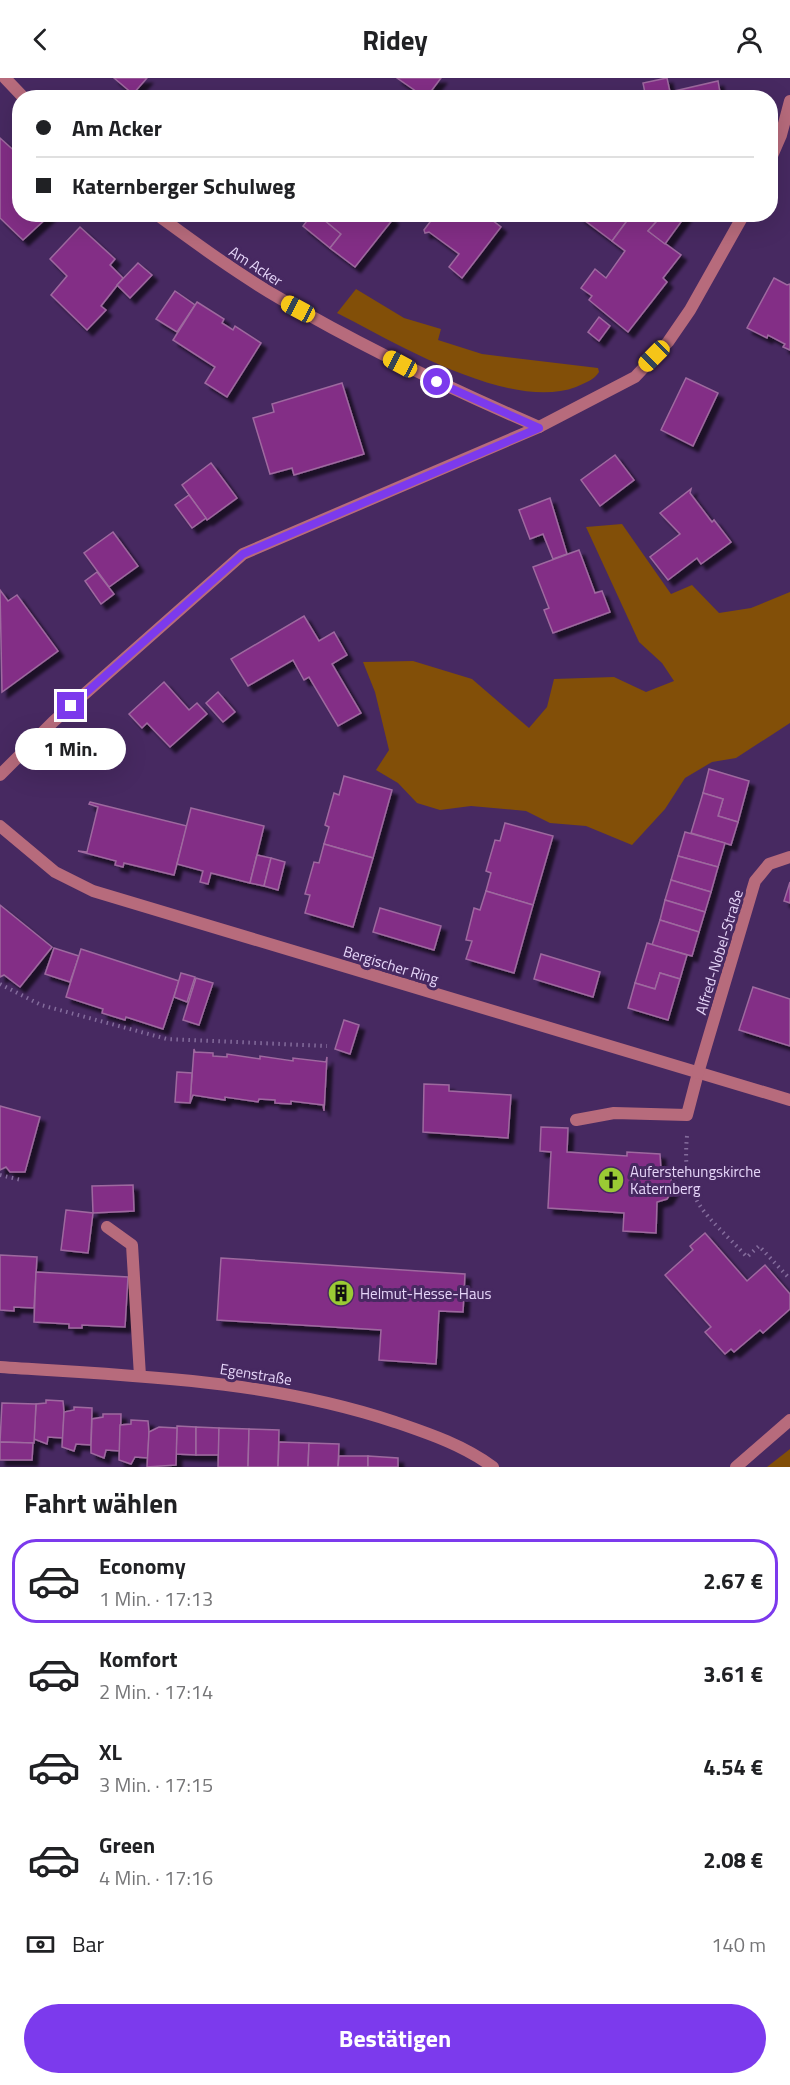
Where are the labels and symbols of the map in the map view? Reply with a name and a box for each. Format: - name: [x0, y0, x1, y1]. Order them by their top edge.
- street label: Am Acker: [225, 240, 287, 292]
- car: [278, 293, 318, 325]
- car: [635, 337, 673, 375]
- car: [380, 348, 420, 380]
- route start: [423, 368, 450, 395]
- route end: [57, 692, 84, 719]
- callout: 1 Min.: [16, 727, 127, 769]
- street label: Alfred-Nobel-Straße: [689, 887, 749, 1017]
- street label: Bergischer Ring: [340, 940, 442, 991]
- place label: Auferstehungskirche Katernberg: [630, 1160, 761, 1200]
- church icon: Auferstehungskirche Katernberg: [596, 1165, 626, 1195]
- building icon: Helmut-Hesse-Haus: [326, 1278, 356, 1308]
- place label: Helmut-Hesse-Haus: [360, 1282, 491, 1305]
- street label: Egenstraße: [218, 1357, 294, 1391]

